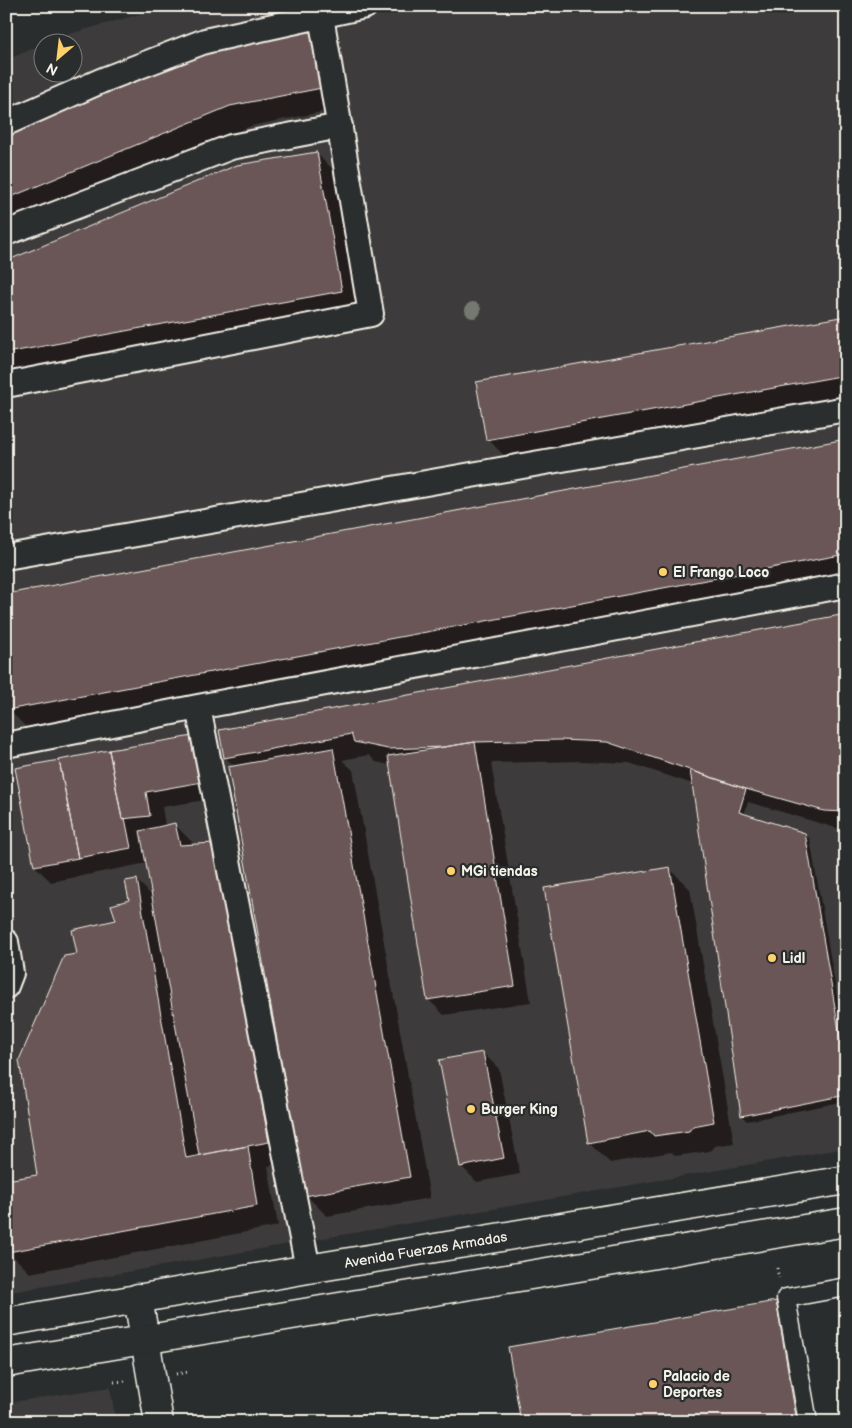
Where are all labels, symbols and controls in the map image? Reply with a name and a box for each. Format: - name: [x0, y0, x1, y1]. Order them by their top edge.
- north arrow: [32, 32, 82, 82]
- text: N: [43, 59, 61, 79]
- place label: El Frango Loco: [673, 564, 769, 581]
- marker: El Frango Loco: [657, 566, 669, 578]
- place label: MGi tiendas: [461, 863, 538, 880]
- marker: MGi tiendas: [445, 865, 457, 877]
- place label: Lidl: [782, 950, 805, 967]
- marker: Lidl: [766, 952, 778, 964]
- place label: Burger King: [481, 1101, 558, 1118]
- marker: Burger King: [465, 1103, 477, 1115]
- street label: Avenida Fuerzas Armadas: [343, 1228, 509, 1271]
- place label: Palacio de Deportes: [663, 1368, 730, 1401]
- marker: Palacio de Deportes: [647, 1378, 659, 1390]

